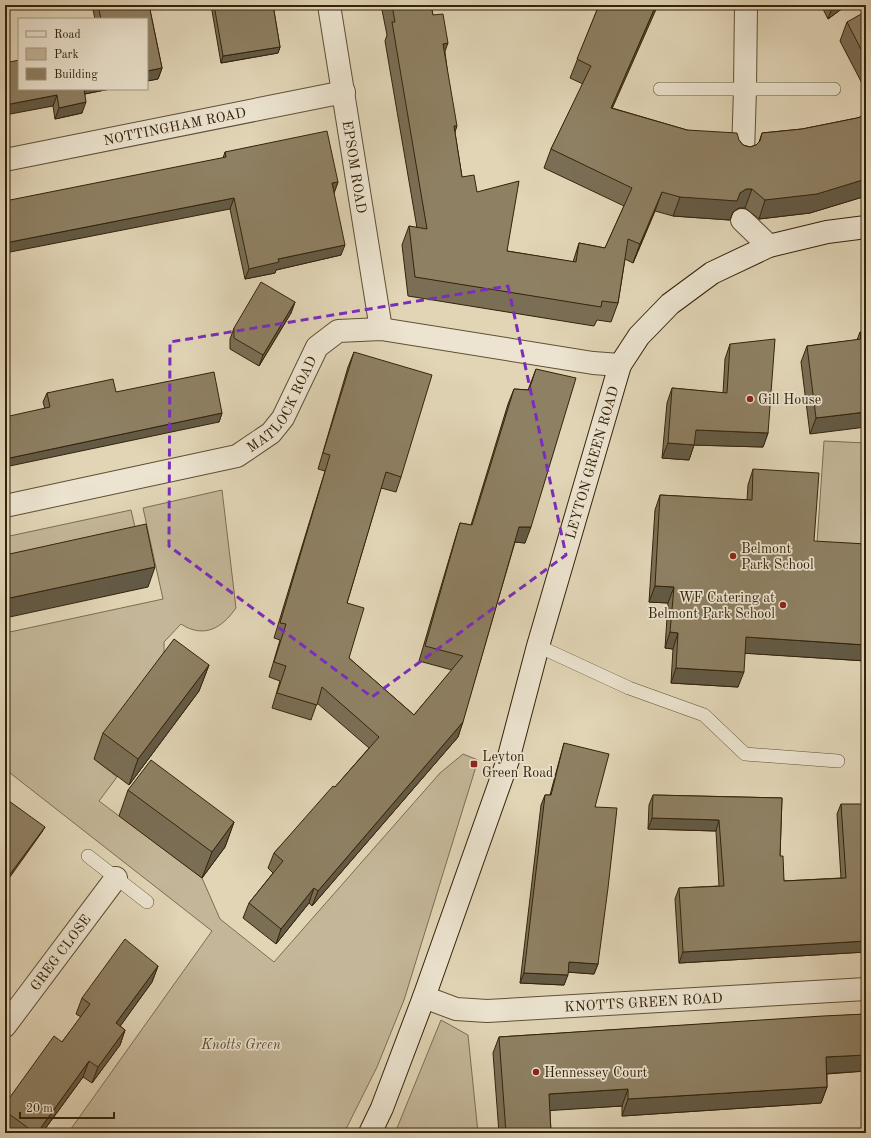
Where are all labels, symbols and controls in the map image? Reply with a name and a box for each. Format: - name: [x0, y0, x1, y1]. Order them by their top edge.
- legend: [18, 18, 148, 90]
- text: Road: [54, 29, 81, 41]
- text: Park: [54, 49, 79, 61]
- text: Building: [54, 69, 98, 81]
- street label: NOTTINGHAM ROAD: [102, 106, 247, 148]
- street label: EPSOM ROAD: [340, 120, 368, 215]
- street label: MATLOCK ROAD: [245, 354, 320, 455]
- street label: LEYTON GREEN ROAD: [564, 385, 621, 541]
- place label: Gill House: [758, 393, 821, 407]
- marker: Gill House: [745, 394, 755, 404]
- place label: Belmont Park School: [741, 542, 814, 572]
- marker: Belmont Park School: [728, 551, 738, 561]
- place label: WF Catering at Belmont Park School: [648, 591, 775, 621]
- marker: WF Catering at Belmont Park School: [778, 600, 788, 610]
- place label: Leyton Green Road: [482, 750, 553, 780]
- marker: Leyton Green Road: [469, 759, 479, 769]
- street label: GREG CLOSE: [28, 912, 94, 994]
- street label: KNOTTS GREEN ROAD: [564, 991, 723, 1014]
- park label: Knotts Green: [200, 1038, 281, 1052]
- place label: Hennessey Court: [544, 1066, 648, 1080]
- marker: Hennessey Court: [531, 1067, 541, 1077]
- scale bar: [20, 1094, 114, 1120]
- text: 20 m: [26, 1103, 53, 1115]

